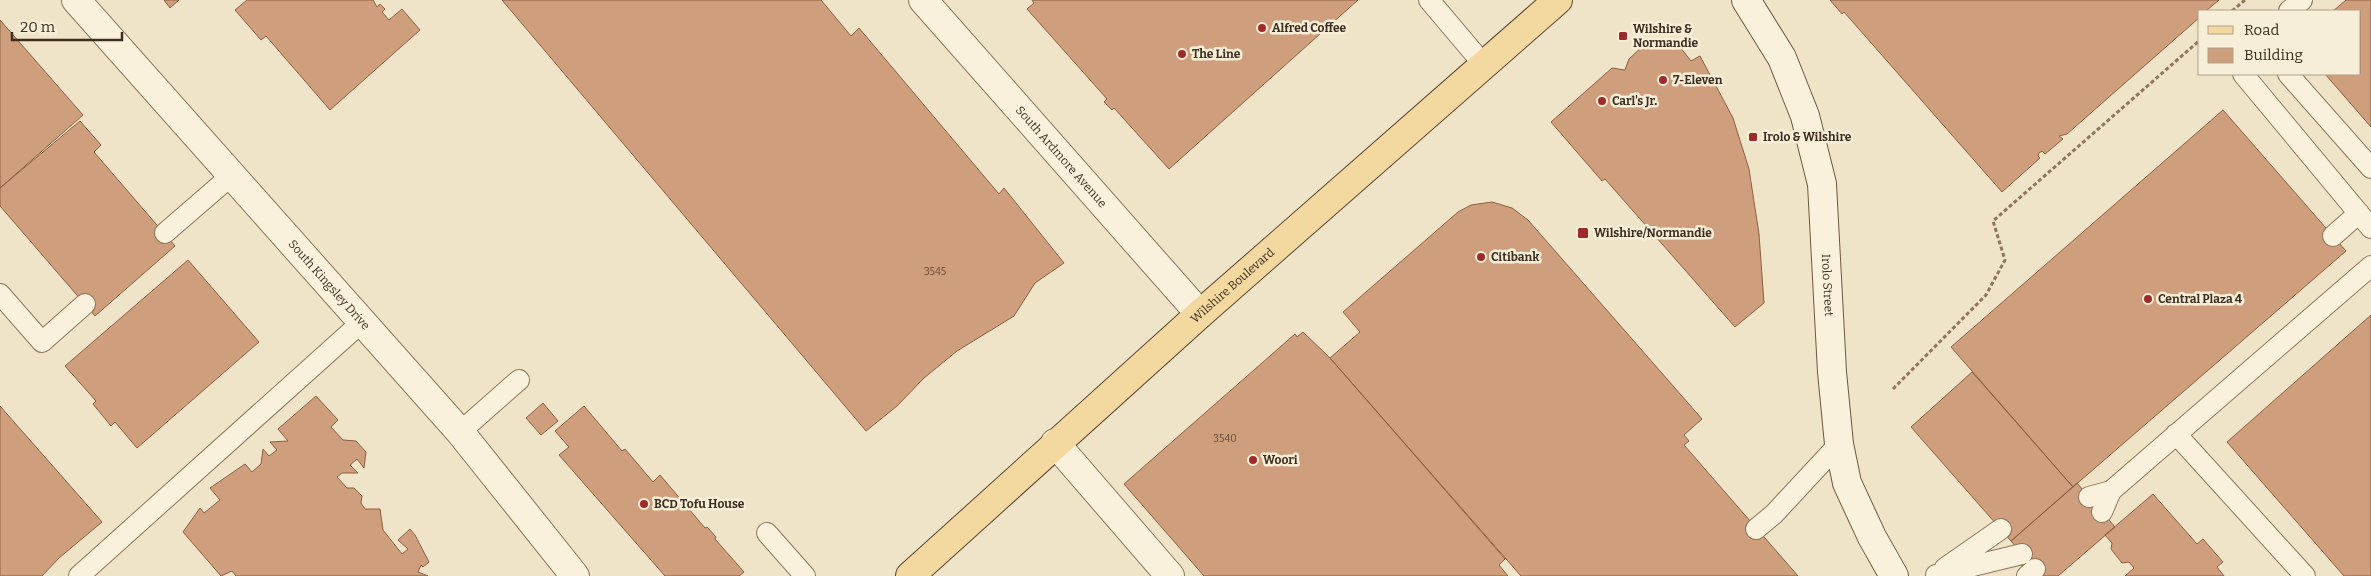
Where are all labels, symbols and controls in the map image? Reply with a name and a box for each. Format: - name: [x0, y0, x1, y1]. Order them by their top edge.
- scale bar: [12, 10, 122, 42]
- legend: [2198, 10, 2361, 75]
- text: 20 m: [20, 18, 56, 36]
- place label: Alfred Coffee: [1272, 21, 1347, 35]
- text: Road: [2244, 21, 2279, 39]
- marker: Alfred Coffee: [1256, 22, 1268, 34]
- place label: Wilshire & Normandie: [1633, 22, 1699, 50]
- marker: Wilshire & Normandie: [1617, 30, 1629, 42]
- text: Building: [2244, 46, 2303, 64]
- place label: The Line: [1192, 47, 1241, 61]
- marker: The Line: [1176, 48, 1188, 60]
- place label: 7-Eleven: [1673, 73, 1723, 87]
- marker: 7-Eleven: [1657, 74, 1669, 86]
- place label: Carl's Jr.: [1612, 94, 1657, 108]
- marker: Carl's Jr.: [1596, 95, 1608, 107]
- street label: South Ardmore Avenue: [1013, 103, 1110, 210]
- place label: Irolo & Wilshire: [1763, 130, 1852, 144]
- marker: Irolo & Wilshire: [1747, 131, 1759, 143]
- marker: Wilshire/Normandie: [1576, 226, 1590, 240]
- place label: Wilshire/Normandie: [1594, 226, 1712, 240]
- street label: South Kingsley Drive: [286, 237, 373, 333]
- street label: Wilshire Boulevard: [1188, 245, 1277, 326]
- place label: Citibank: [1491, 250, 1540, 264]
- marker: Citibank: [1475, 251, 1487, 263]
- street label: Irolo Street: [1819, 253, 1836, 318]
- house number: 3545: [924, 266, 946, 278]
- place label: Central Plaza 4: [2158, 292, 2243, 306]
- marker: Central Plaza 4: [2142, 293, 2154, 305]
- house number: 3540: [1213, 433, 1237, 445]
- place label: Woori: [1263, 453, 1298, 467]
- marker: Woori: [1247, 454, 1259, 466]
- place label: BCD Tofu House: [654, 497, 745, 511]
- marker: BCD Tofu House: [638, 498, 650, 510]

